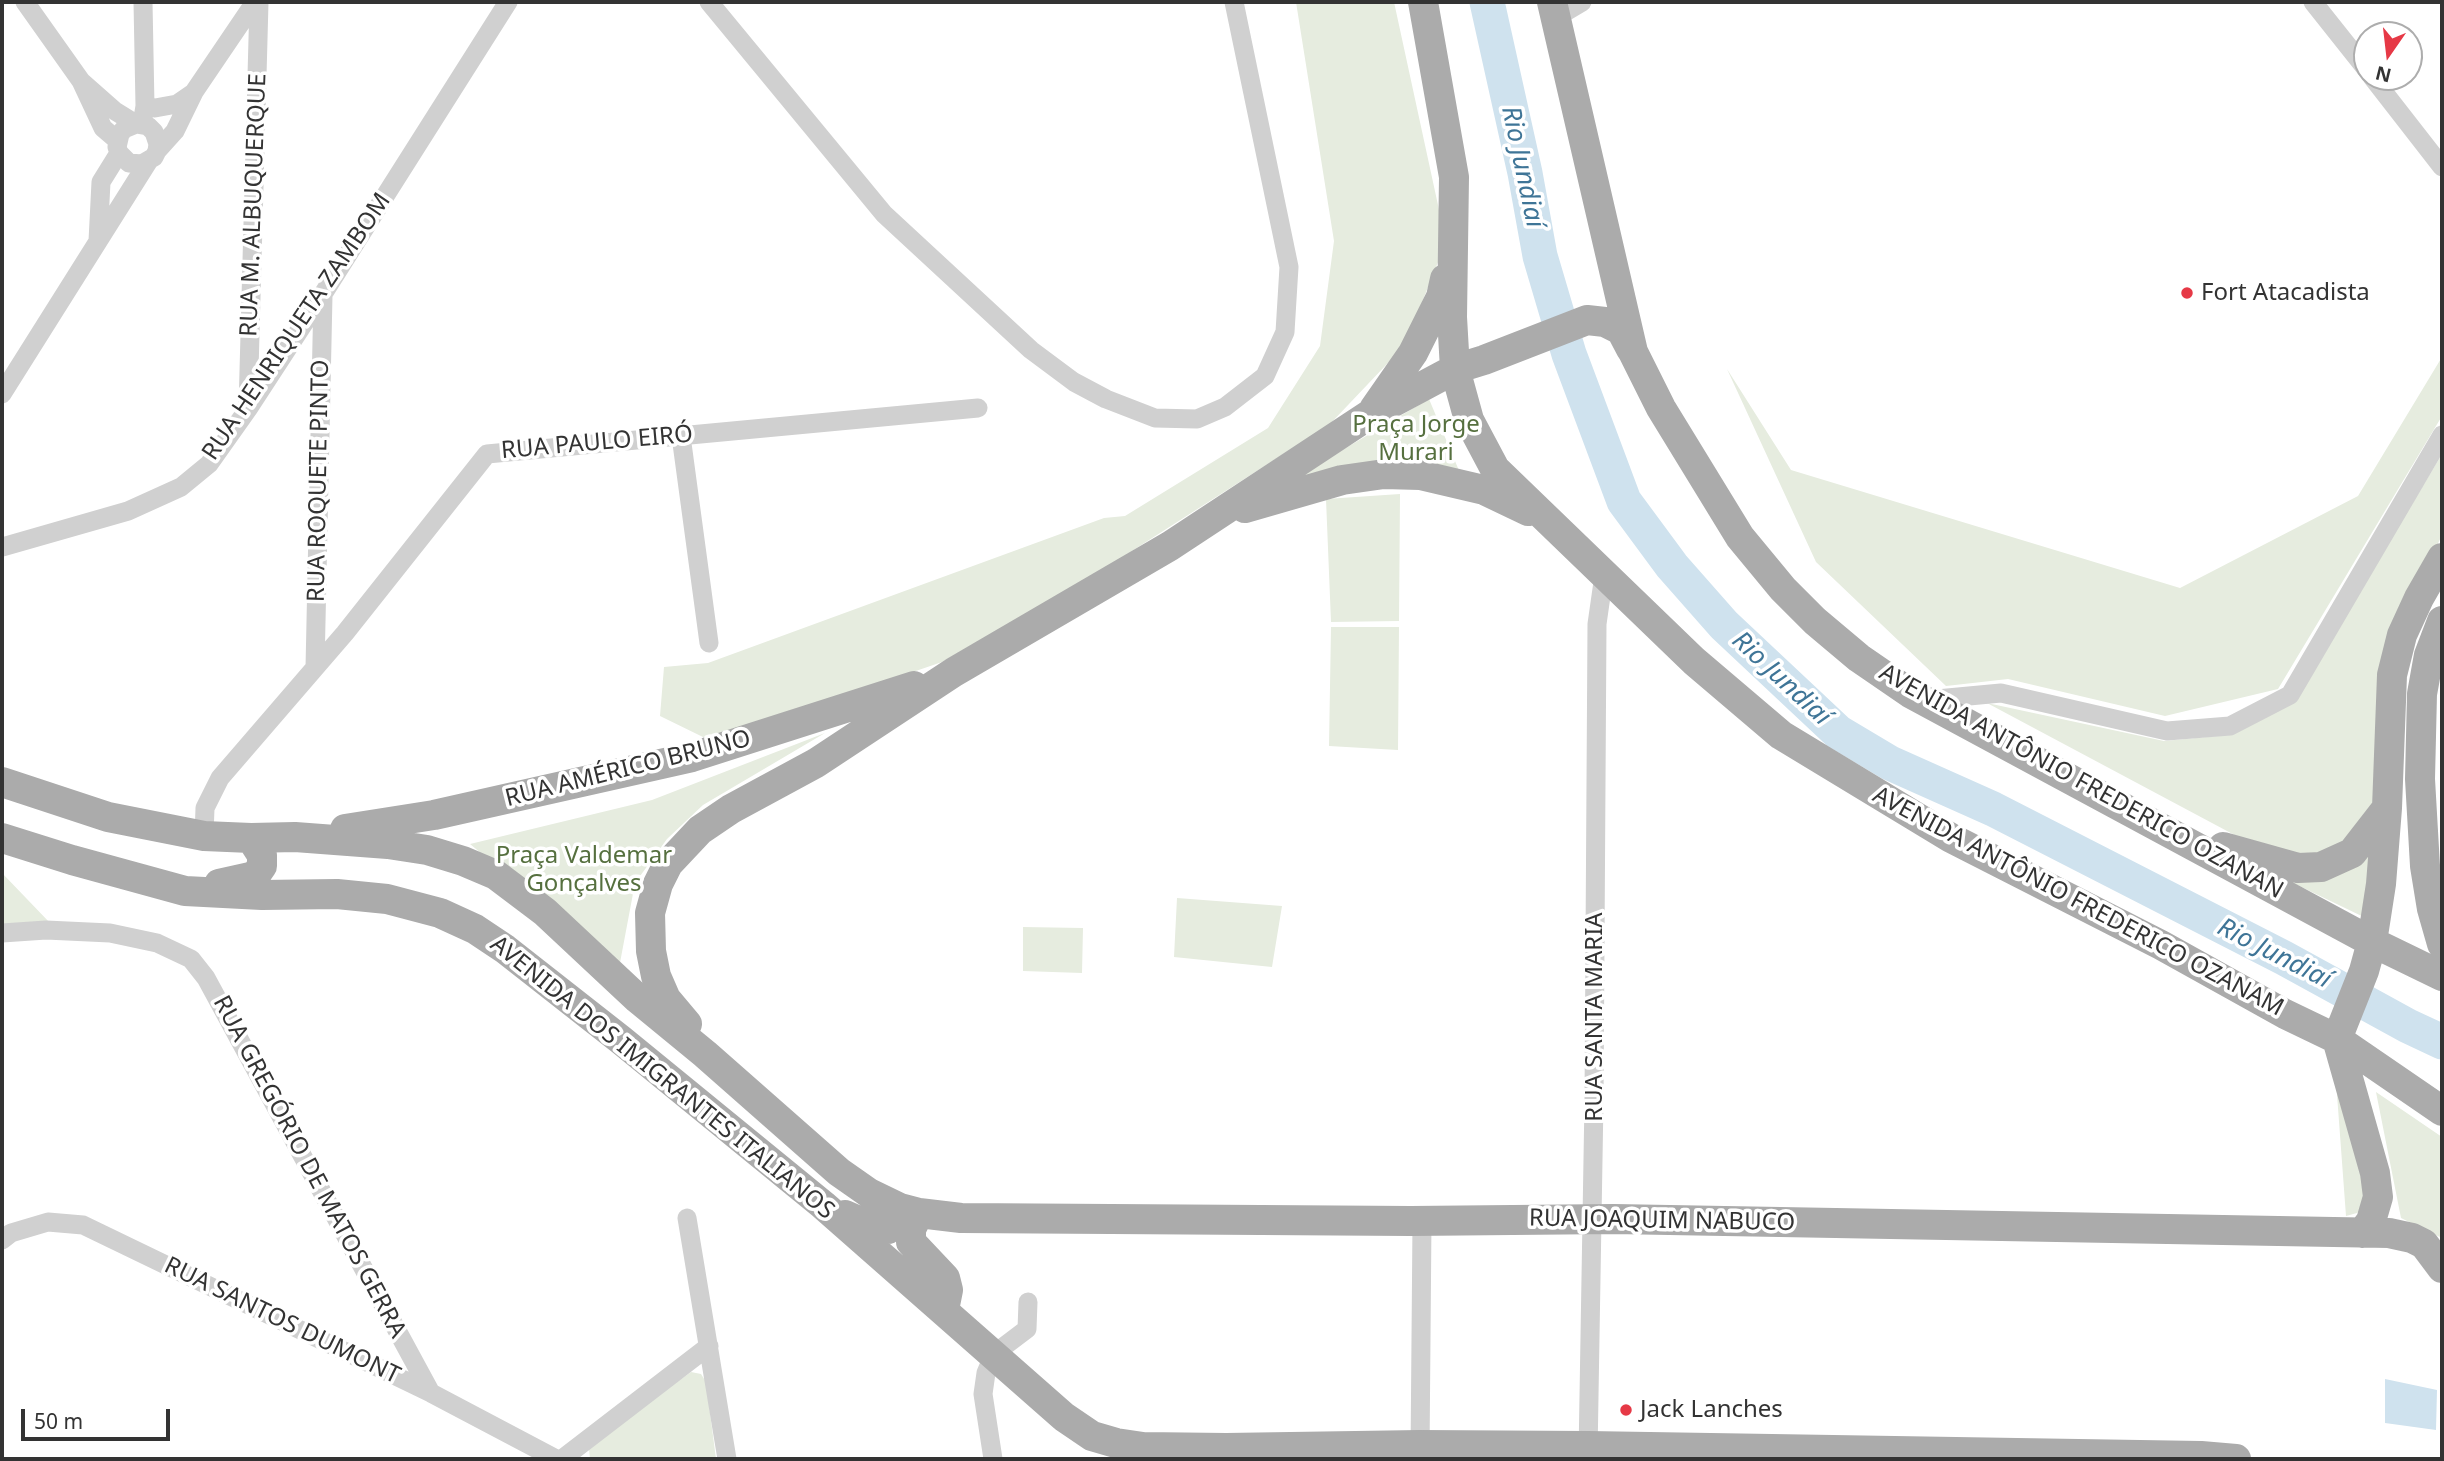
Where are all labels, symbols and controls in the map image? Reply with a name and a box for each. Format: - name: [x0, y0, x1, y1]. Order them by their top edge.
- north arrow: [2353, 21, 2423, 91]
- text: N: [2373, 60, 2394, 89]
- street label: RUA M. ALBUQUERQUE: [235, 73, 273, 337]
- water label: Rio Jundiaí: [1494, 103, 1550, 231]
- street label: RUA HENRIQUETA ZAMBOM: [197, 188, 397, 466]
- place label: Fort Atacadista: [2201, 279, 2370, 307]
- marker: Fort Atacadista: [2179, 285, 2195, 301]
- street label: RUA ROQUETE PINTO: [302, 359, 336, 603]
- park label: Praça Jorge Murari: [1352, 411, 1480, 467]
- street label: RUA PAULO EIRÓ: [500, 420, 694, 466]
- water label: Rio Jundiaí: [1725, 625, 1837, 733]
- street label: AVENIDA ANTÔNIO FREDERICO OZANAN: [1874, 659, 2288, 905]
- street label: RUA AMÉRICO BRUNO: [502, 725, 754, 813]
- street label: AVENIDA ANTÔNIO FREDERICO OZANAM: [1868, 781, 2288, 1023]
- park label: Praça Valdemar Gonçalves: [496, 842, 672, 898]
- street label: RUA SANTA MARIA: [1581, 912, 1609, 1122]
- water label: Rio Jundiaí: [2212, 912, 2336, 996]
- street label: AVENIDA DOS IMIGRANTES ITALIANOS: [484, 930, 840, 1226]
- street label: RUA GREGÓRIO DE MATOS GERRA: [206, 991, 412, 1343]
- street label: RUA JOAQUIM NABUCO: [1529, 1204, 1795, 1238]
- street label: RUA SANTOS DUMONT: [159, 1251, 405, 1391]
- scale bar: [24, 1394, 173, 1438]
- place label: Jack Lanches: [1640, 1396, 1783, 1424]
- marker: Jack Lanches: [1618, 1402, 1634, 1418]
- text: 50 m: [34, 1407, 83, 1435]

